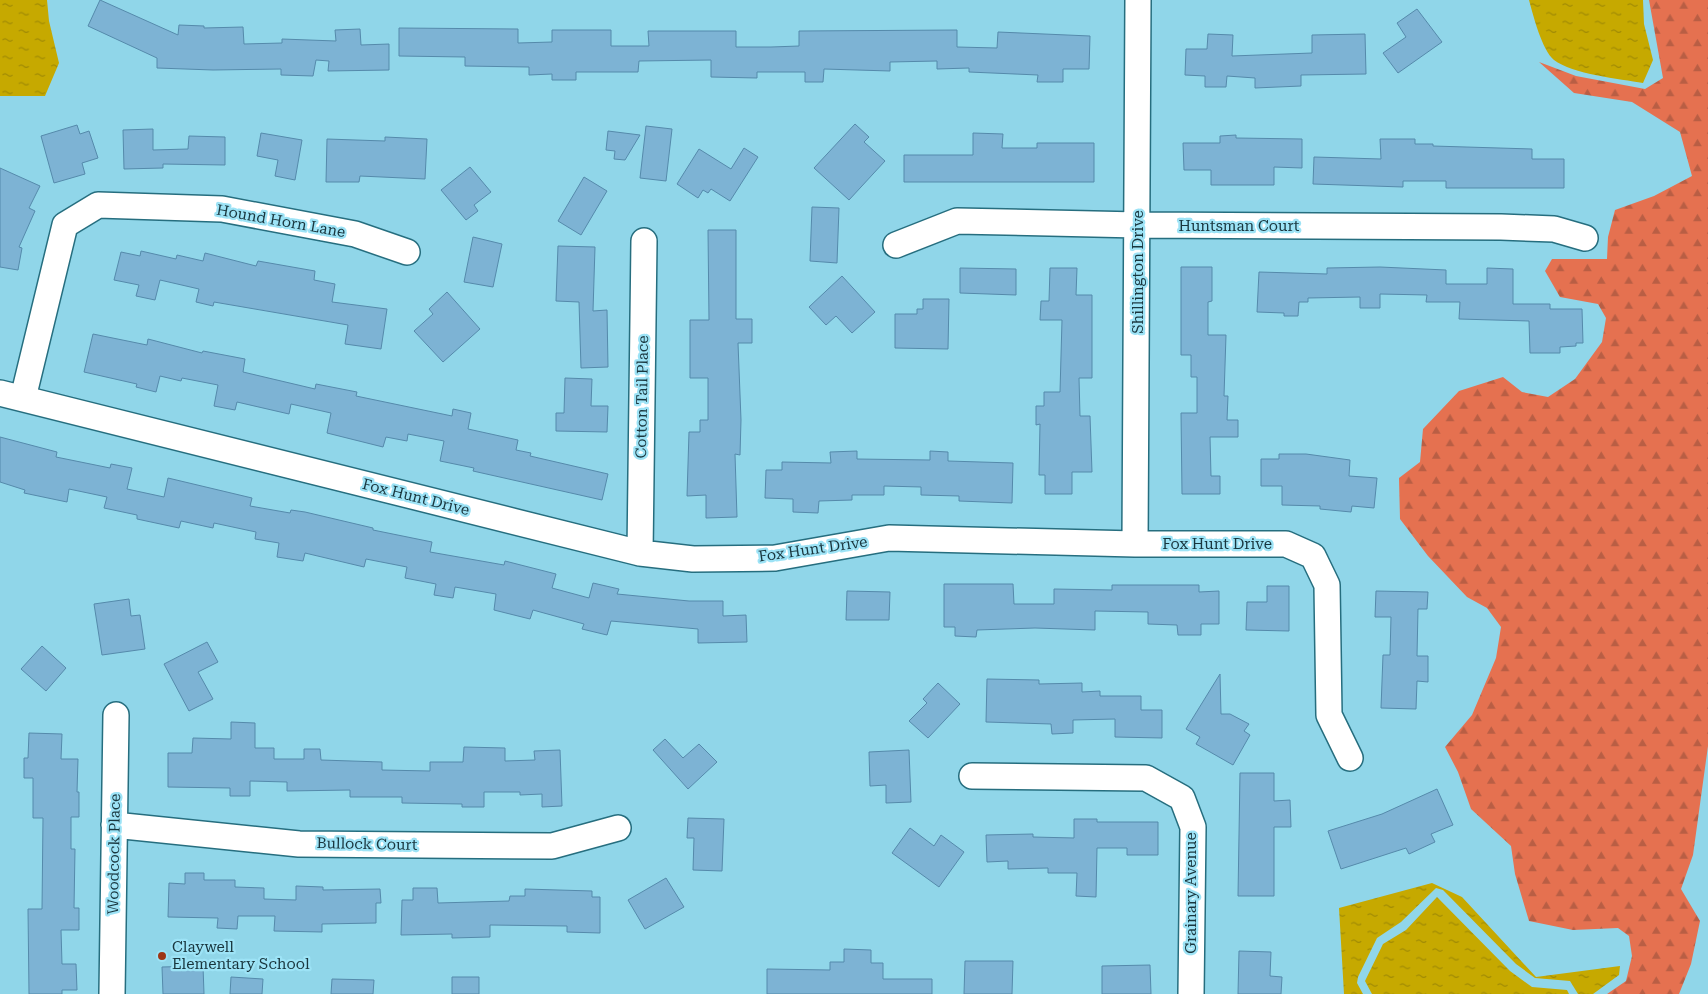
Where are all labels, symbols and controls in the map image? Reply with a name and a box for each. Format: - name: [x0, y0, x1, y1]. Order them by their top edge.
- street label: Hound Horn Lane: [215, 201, 347, 241]
- street label: Shillington Drive: [1129, 210, 1147, 334]
- street label: Huntsman Court: [1179, 217, 1300, 235]
- street label: Cotton Tail Place: [632, 335, 652, 459]
- street label: Fox Hunt Drive: [361, 475, 471, 519]
- street label: Fox Hunt Drive: [757, 532, 869, 566]
- street label: Fox Hunt Drive: [1162, 535, 1272, 553]
- street label: Woodcock Place: [104, 794, 124, 914]
- street label: Grainary Avenue: [1182, 832, 1200, 954]
- street label: Bullock Court: [316, 834, 418, 854]
- place label: Claywell Elementary School: [172, 938, 310, 973]
- marker: Claywell Elementary School: [156, 950, 168, 962]

